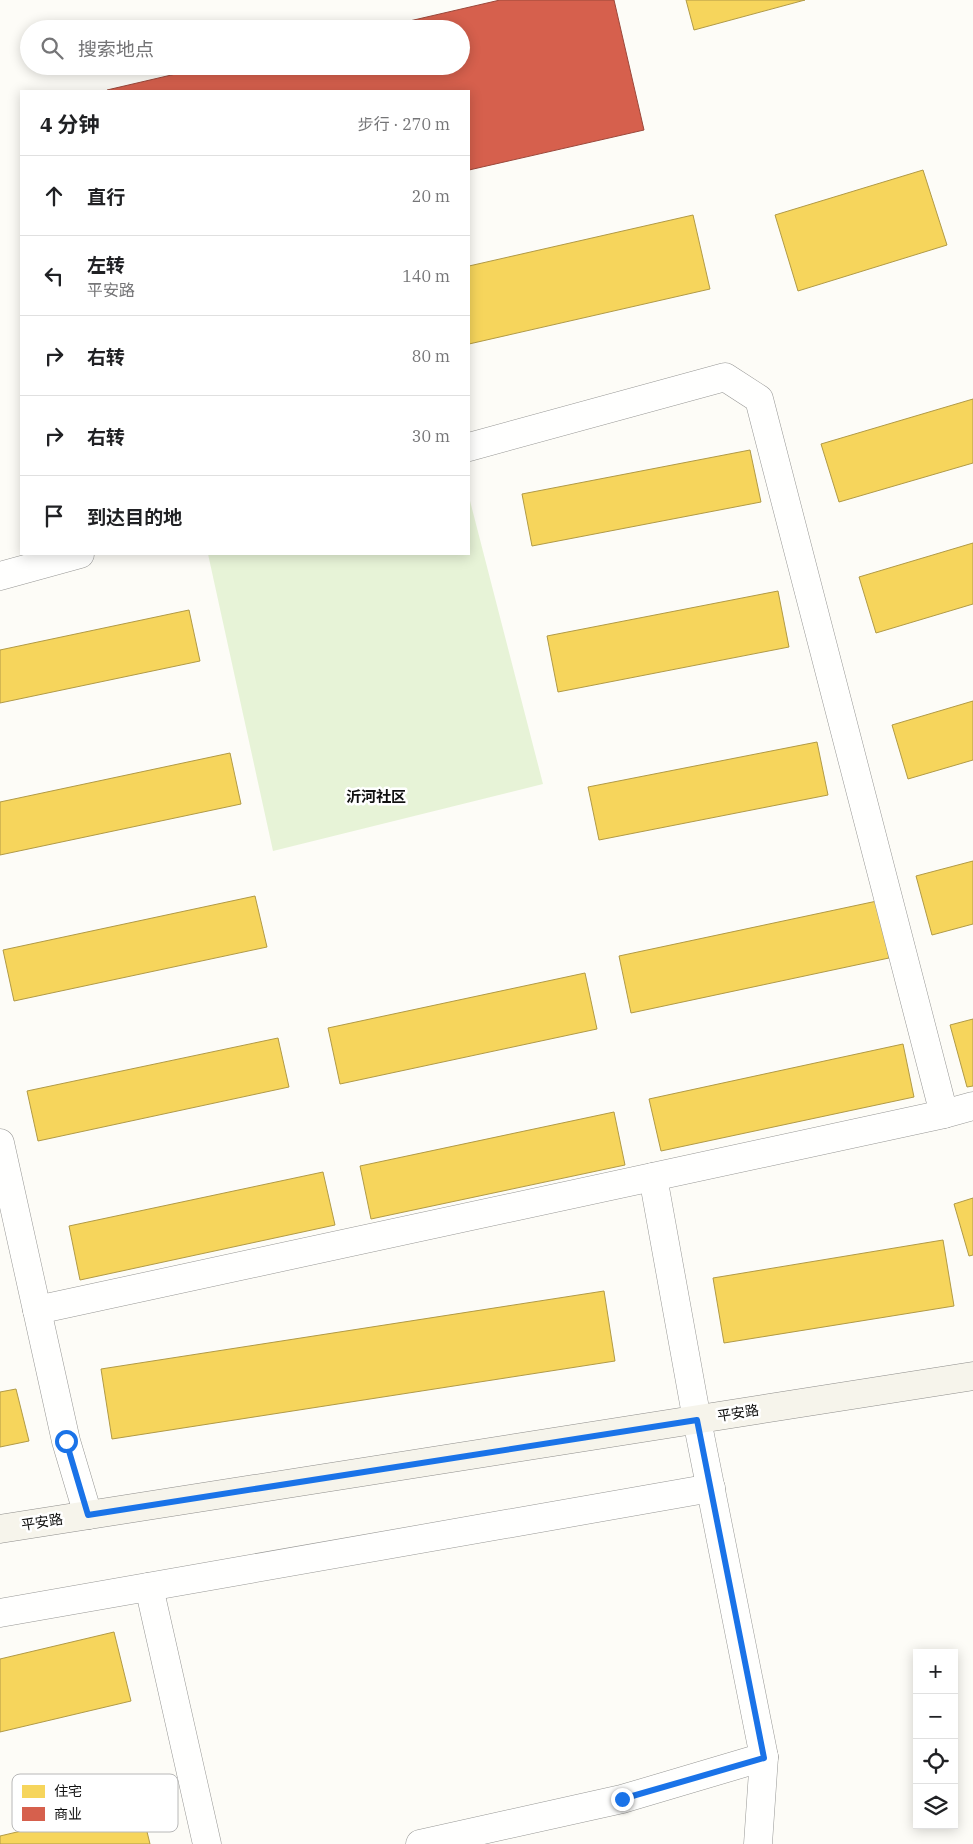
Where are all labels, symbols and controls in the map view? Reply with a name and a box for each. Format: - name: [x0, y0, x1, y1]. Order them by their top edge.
- search box: [20, 20, 470, 75]
- icon: search: [38, 34, 66, 62]
- text: 搜索地点: [78, 37, 154, 61]
- text: 4 分钟: [40, 110, 99, 138]
- text: 步行 · 270 m: [358, 114, 450, 134]
- icon: ahead: [40, 182, 68, 210]
- text: 直行: [87, 185, 125, 209]
- text: 20 m: [412, 186, 450, 206]
- text: 左转: [87, 253, 125, 277]
- icon: left: [40, 262, 68, 290]
- text: 140 m: [402, 266, 450, 286]
- text: 平安路: [87, 280, 135, 300]
- icon: right: [40, 342, 68, 370]
- text: 右转: [87, 345, 125, 369]
- text: 80 m: [412, 346, 450, 366]
- icon: right: [40, 422, 68, 450]
- text: 右转: [87, 425, 125, 449]
- text: 30 m: [412, 426, 450, 446]
- icon: arrive: [40, 502, 68, 530]
- text: 到达目的地: [87, 505, 182, 529]
- district label: 沂河社区: [346, 787, 406, 806]
- street label: 平安路: [716, 1401, 760, 1425]
- route start: [55, 1430, 78, 1453]
- street label: 平安路: [20, 1510, 64, 1534]
- map controls: [913, 1649, 958, 1829]
- button: +: [913, 1649, 958, 1694]
- button: −: [913, 1694, 958, 1739]
- button: locate: [913, 1739, 958, 1784]
- legend: [12, 1774, 178, 1832]
- text: 住宅: [54, 1782, 82, 1800]
- button: layers: [913, 1784, 958, 1829]
- route end: [611, 1788, 634, 1811]
- text: 商业: [54, 1805, 82, 1823]

